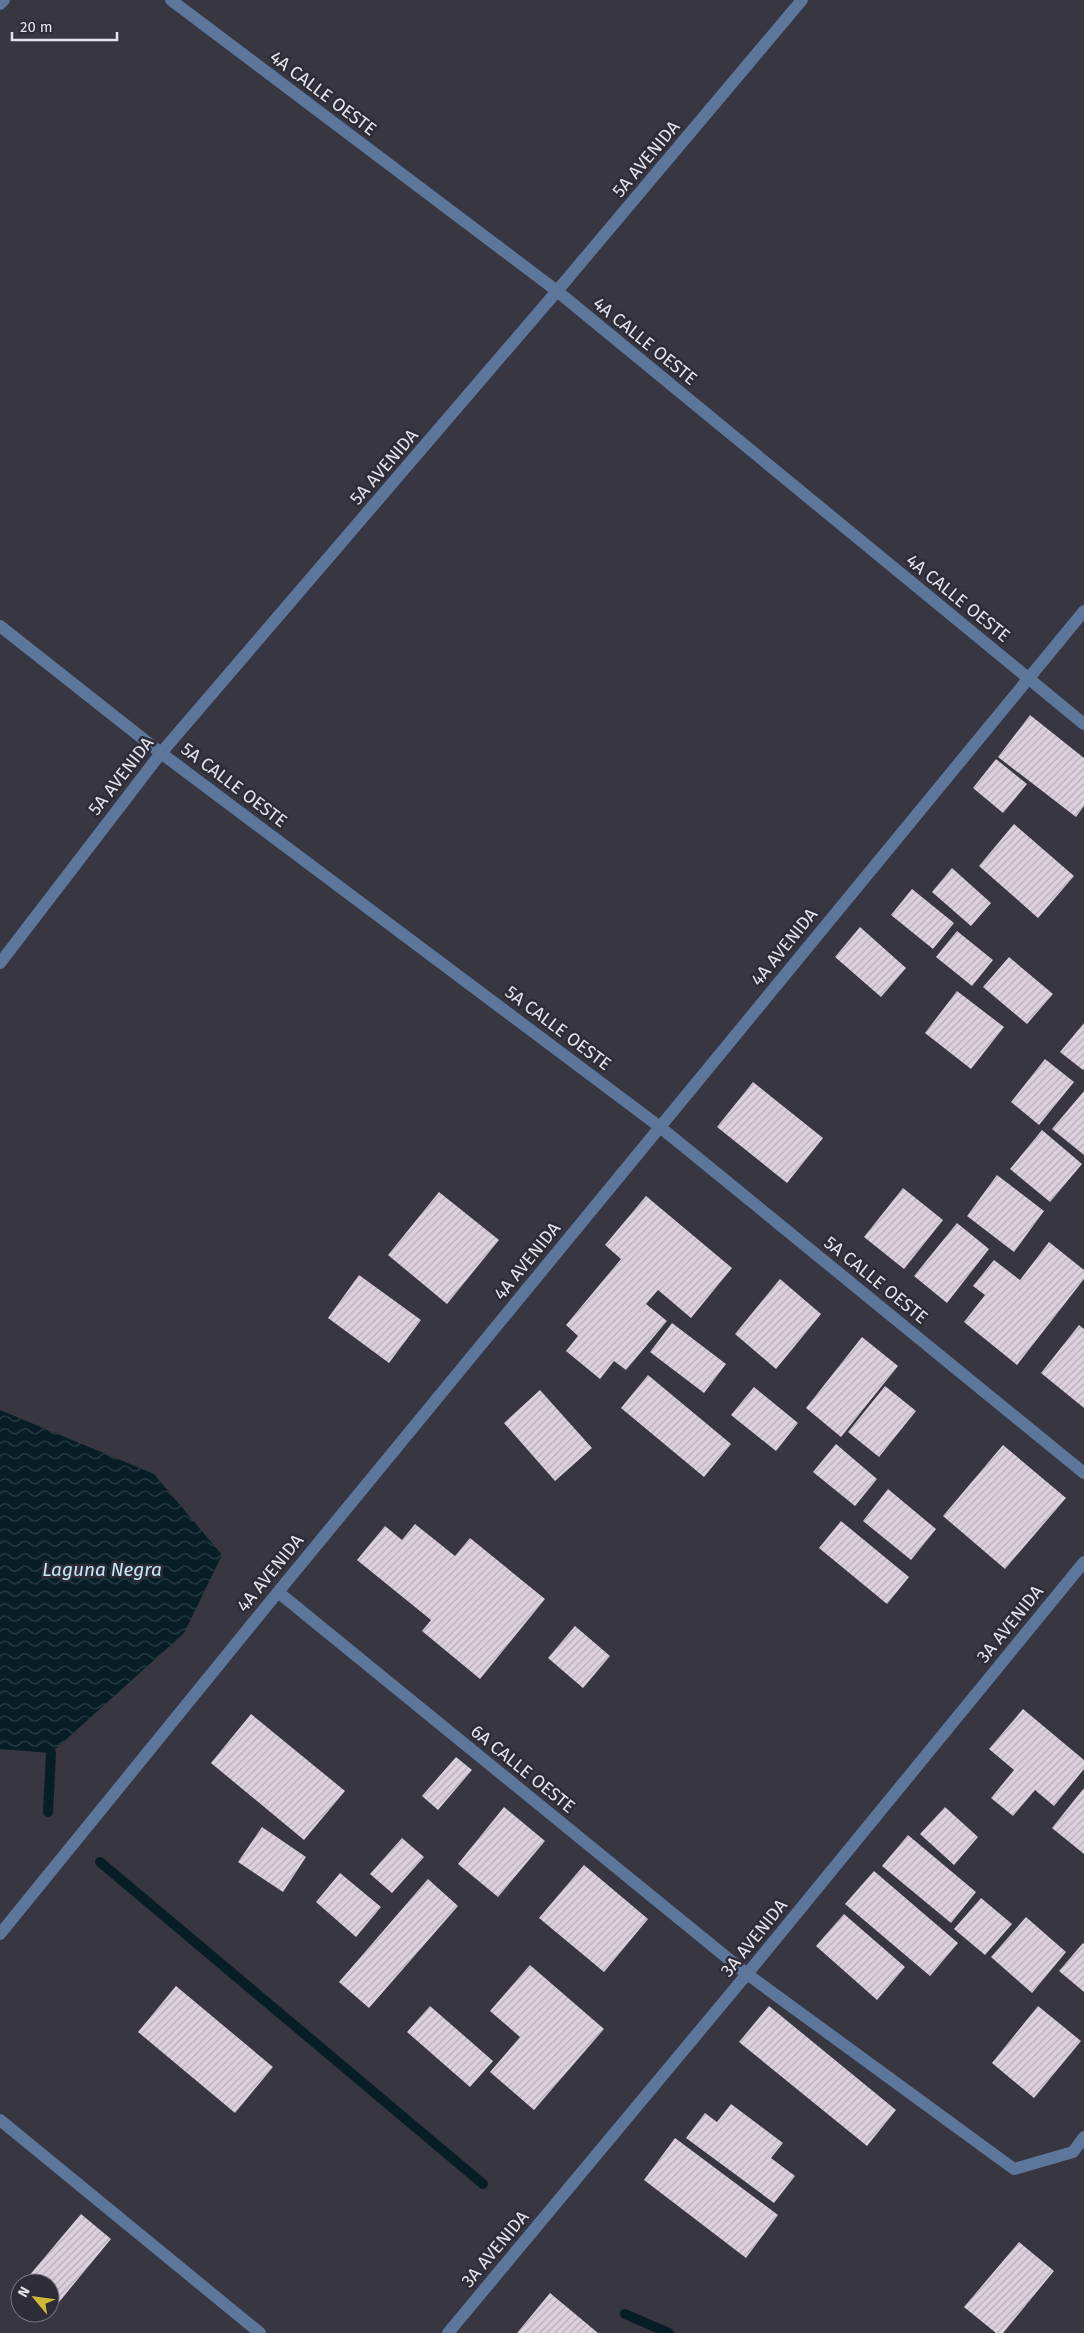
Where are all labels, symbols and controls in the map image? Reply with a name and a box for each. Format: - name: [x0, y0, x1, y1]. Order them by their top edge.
- scale bar: [12, 10, 118, 42]
- text: 20 m: [20, 18, 53, 36]
- street label: 4A CALLE OESTE: [265, 46, 381, 140]
- street label: 5A AVENIDA: [608, 116, 685, 202]
- street label: 4A CALLE OESTE: [588, 292, 702, 390]
- street label: 5A AVENIDA: [345, 424, 423, 509]
- street label: 4A CALLE OESTE: [901, 549, 1015, 647]
- street label: 5A AVENIDA: [84, 732, 159, 819]
- street label: 5A CALLE OESTE: [177, 738, 291, 832]
- street label: 4A AVENIDA: [746, 903, 822, 990]
- street label: 5A CALLE OESTE: [501, 981, 615, 1075]
- street label: 4A AVENIDA: [489, 1217, 565, 1304]
- street label: 5A CALLE OESTE: [820, 1231, 932, 1329]
- street label: 4A AVENIDA: [232, 1529, 308, 1616]
- water label: Laguna Negra: [42, 1558, 162, 1581]
- street label: 3A AVENIDA: [972, 1580, 1048, 1667]
- street label: 6A CALLE OESTE: [466, 1720, 580, 1818]
- street label: 3A AVENIDA: [716, 1894, 792, 1981]
- street label: 3A AVENIDA: [457, 2206, 534, 2292]
- north arrow: [10, 2273, 60, 2323]
- text: N: [14, 2284, 34, 2300]

